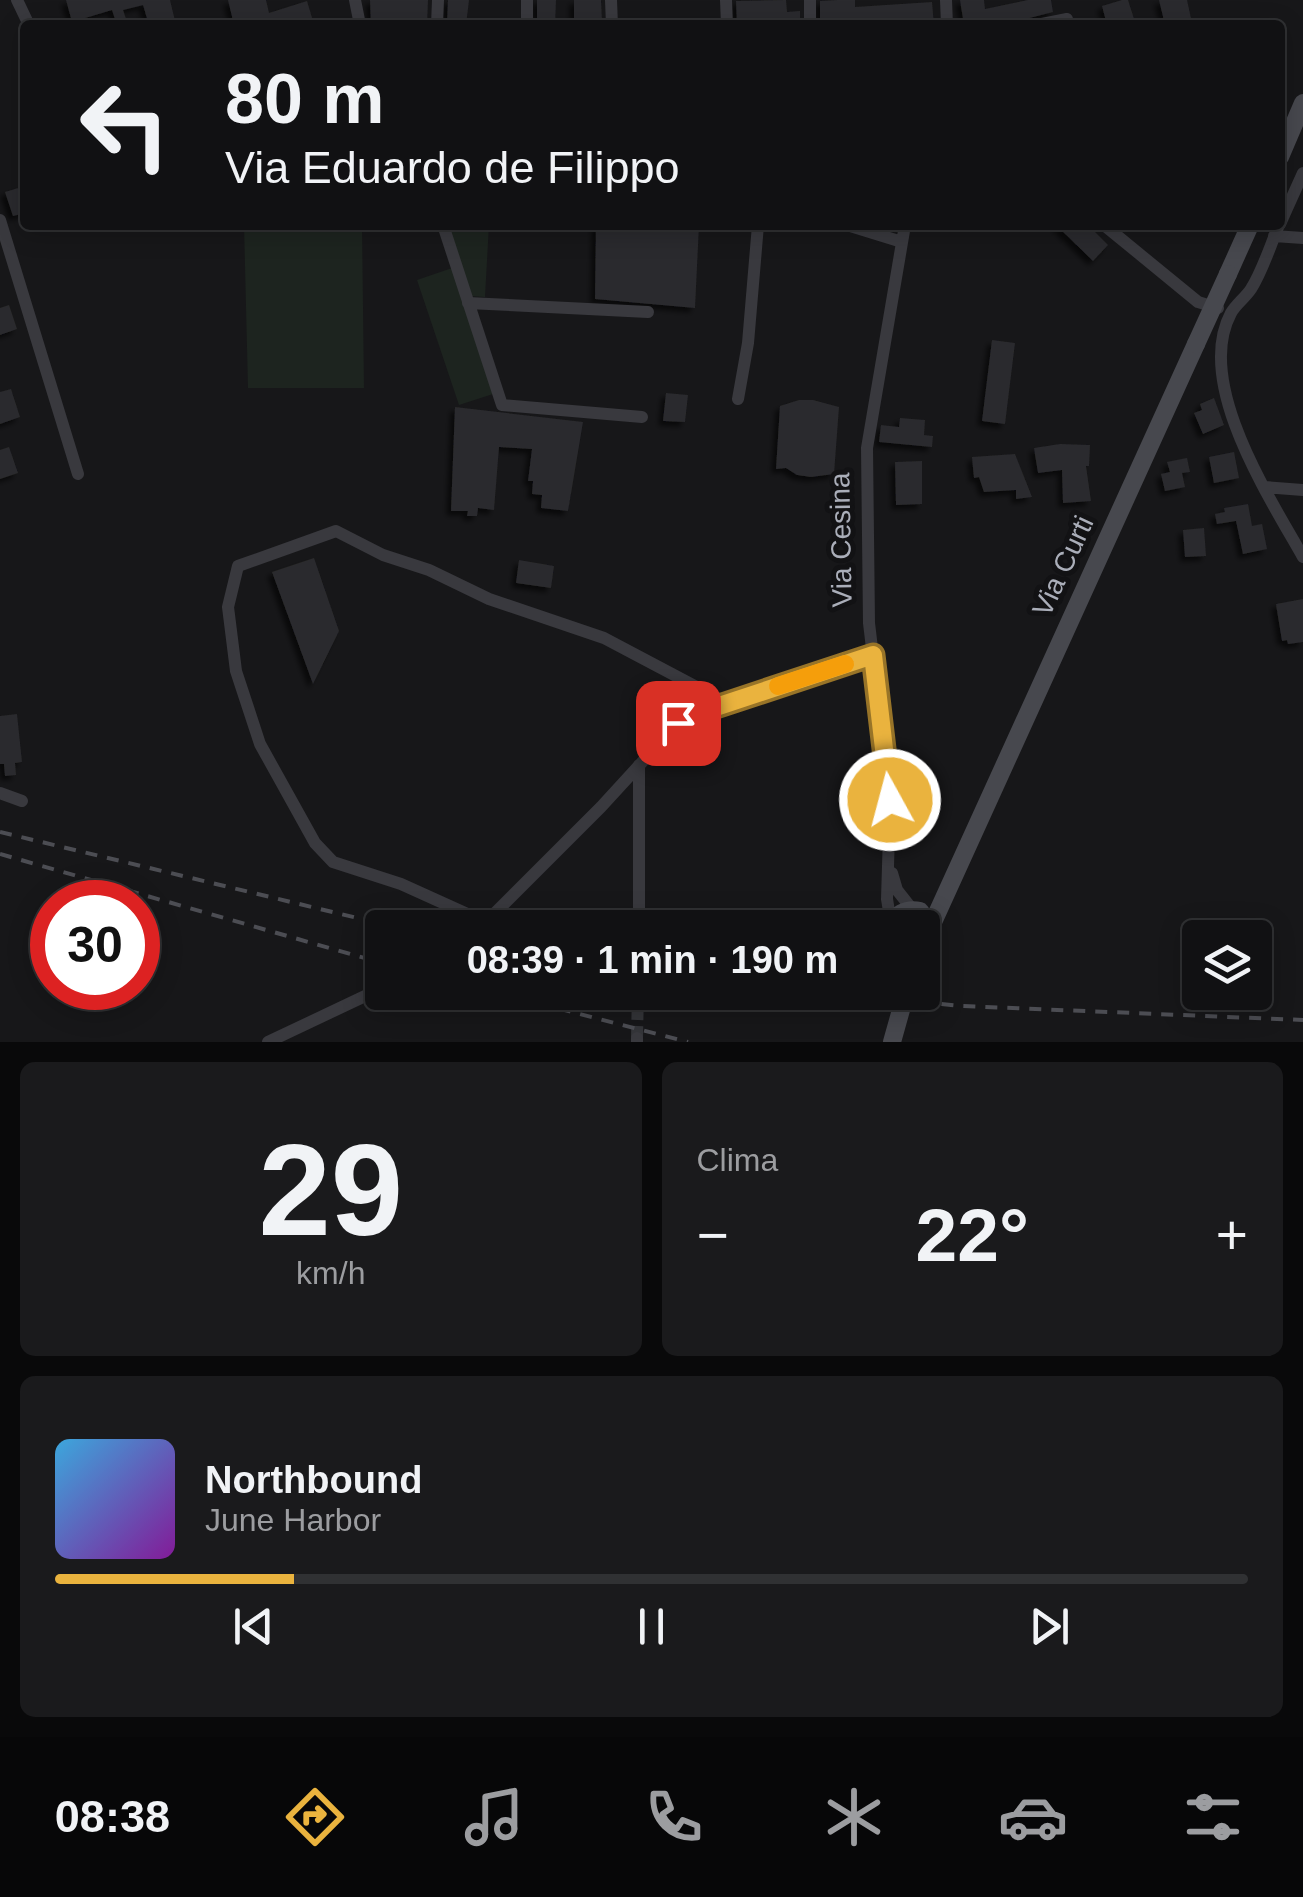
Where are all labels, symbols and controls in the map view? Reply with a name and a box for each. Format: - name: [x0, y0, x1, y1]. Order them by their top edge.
- icon: left: [60, 60, 190, 190]
- text: 80 m: [225, 60, 385, 138]
- text: Via Eduardo de Filippo: [225, 142, 679, 193]
- street label: Via Cesina: [824, 472, 858, 608]
- street label: Via Curti: [1026, 511, 1100, 621]
- pin: [636, 681, 721, 766]
- icon: arrive: [651, 696, 706, 751]
- position arrow: [838, 748, 942, 852]
- speed limit sign: 30: [30, 880, 160, 1010]
- map controls: [1182, 920, 1272, 1010]
- button: layers: [1182, 920, 1272, 1010]
- text: 08:39 · 1 min · 190 m: [467, 939, 838, 981]
- text: 29: [258, 1117, 403, 1263]
- text: Clima: [697, 1142, 778, 1178]
- text: 22°: [916, 1193, 1029, 1277]
- text: −: [697, 1204, 729, 1266]
- text: +: [1216, 1204, 1248, 1266]
- text: km/h: [296, 1255, 365, 1291]
- text: Northbound: [205, 1459, 422, 1501]
- text: June Harbor: [205, 1502, 381, 1538]
- icon: previous: [226, 1599, 281, 1654]
- icon: pause: [624, 1599, 679, 1654]
- icon: next: [1022, 1599, 1077, 1654]
- icon: directions: [280, 1782, 350, 1852]
- icon: music: [459, 1782, 529, 1852]
- icon: phone: [639, 1782, 709, 1852]
- icon: climate: [819, 1782, 889, 1852]
- icon: car: [998, 1782, 1068, 1852]
- icon: filters: [1178, 1782, 1248, 1852]
- text: 08:38: [55, 1791, 170, 1842]

